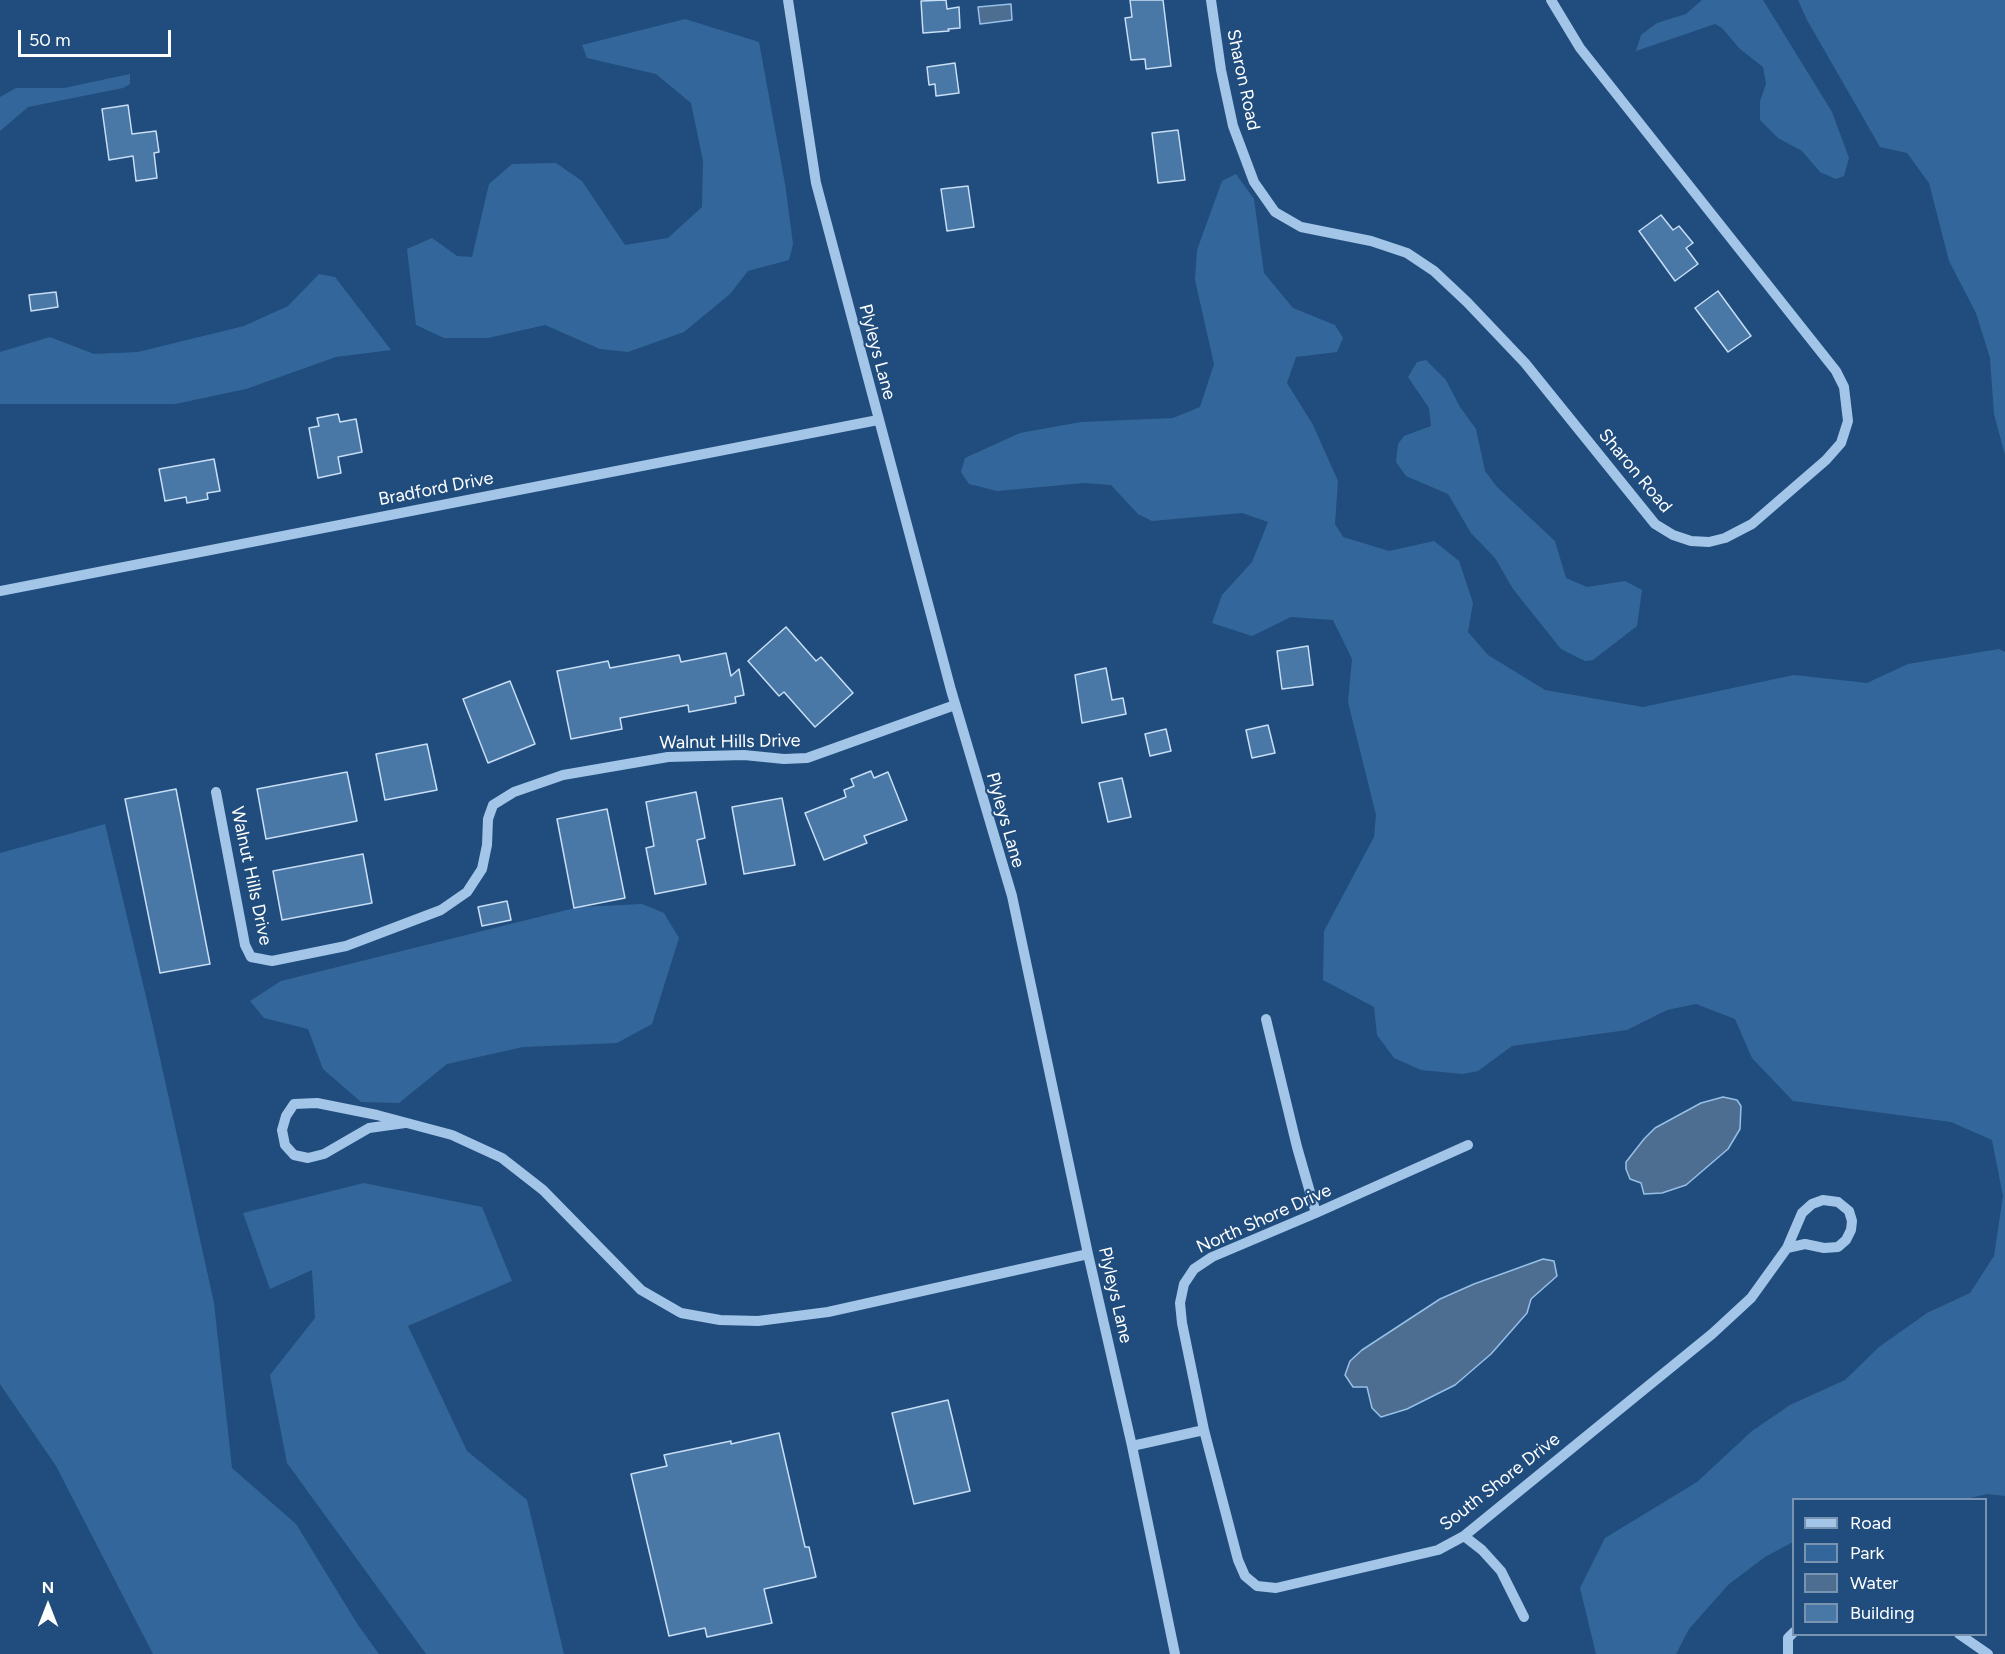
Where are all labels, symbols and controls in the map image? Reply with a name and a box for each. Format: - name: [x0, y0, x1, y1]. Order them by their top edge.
- scale bar: [21, 18, 174, 56]
- street label: Sharon Road: [1222, 28, 1264, 132]
- text: 50 m: [29, 29, 71, 51]
- street label: Plyleys Lane: [854, 302, 900, 402]
- street label: Sharon Road: [1594, 425, 1676, 517]
- street label: Bradford Drive: [377, 467, 495, 511]
- street label: Walnut Hills Drive: [659, 730, 801, 754]
- street label: Plyleys Lane: [981, 770, 1029, 870]
- street label: Walnut Hills Drive: [226, 805, 276, 947]
- street label: North Shore Drive: [1193, 1180, 1335, 1258]
- street label: Plyleys Lane: [1093, 1245, 1137, 1345]
- street label: South Shore Drive: [1436, 1428, 1564, 1536]
- legend: [1792, 1498, 1987, 1636]
- text: Road: [1850, 1512, 1891, 1534]
- text: Park: [1850, 1542, 1884, 1564]
- text: Water: [1850, 1572, 1898, 1594]
- north arrow: [18, 1576, 78, 1636]
- text: N: [42, 1578, 54, 1597]
- text: Building: [1850, 1602, 1915, 1624]

